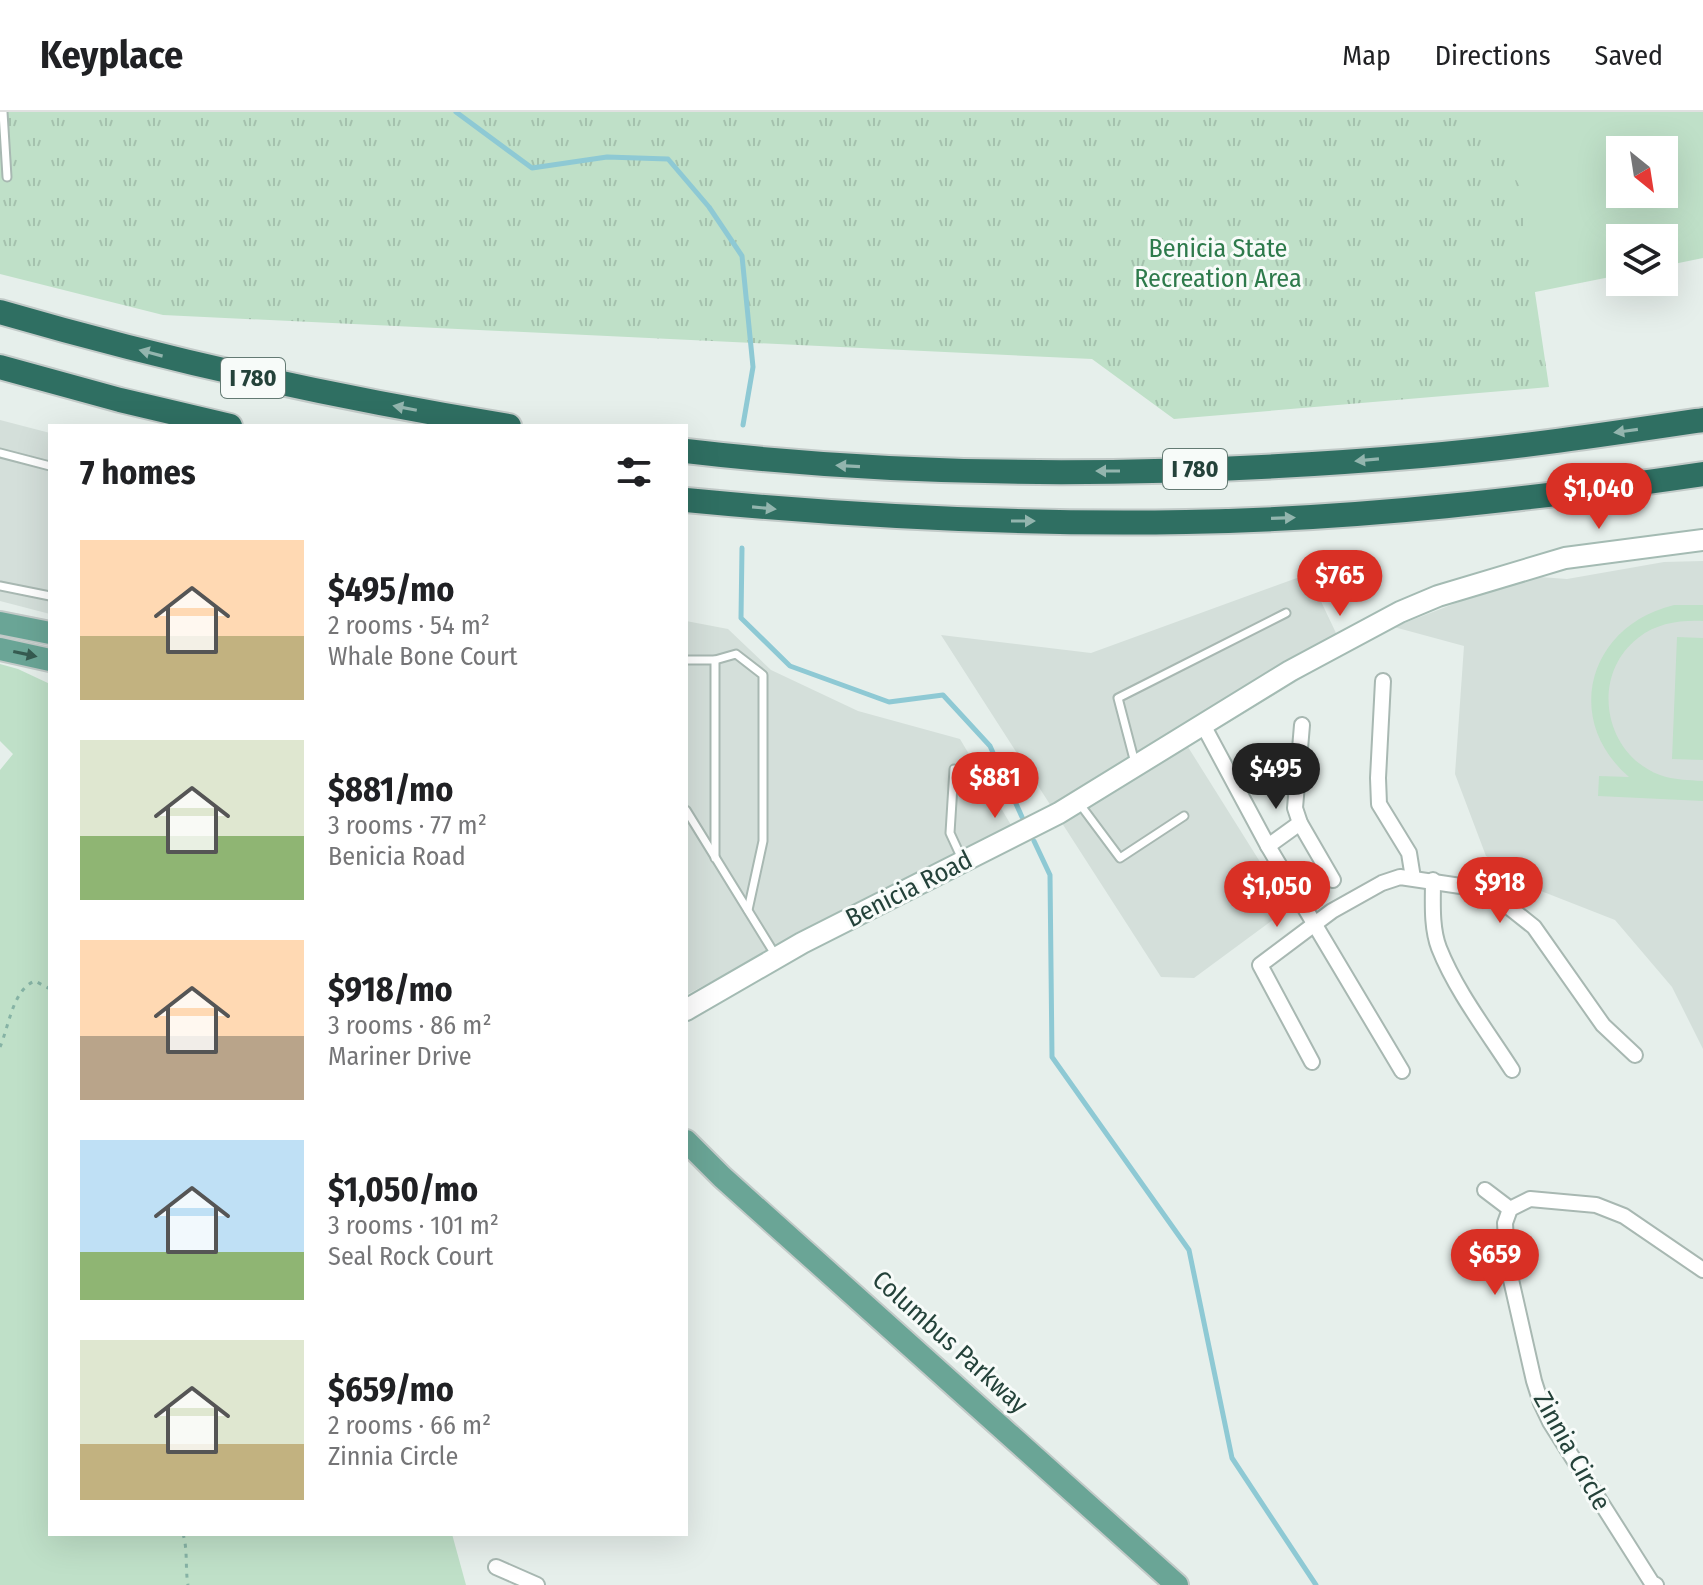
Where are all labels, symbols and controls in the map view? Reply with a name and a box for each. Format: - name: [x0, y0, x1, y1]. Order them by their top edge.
- text: Keyplace: [40, 32, 183, 78]
- text: Map: [1342, 39, 1391, 72]
- text: Directions: [1435, 39, 1551, 72]
- text: Saved: [1595, 39, 1663, 72]
- north arrow: [1606, 136, 1678, 208]
- map controls: [1606, 136, 1678, 296]
- button: layers: [1606, 224, 1678, 296]
- park label: Benicia State Recreation Area: [1134, 233, 1302, 294]
- one-way arrow: [138, 346, 162, 359]
- road number: I 780: [221, 358, 285, 398]
- one-way arrow: [392, 402, 417, 414]
- one-way arrow: [1613, 425, 1638, 438]
- road number: I 780: [1163, 449, 1227, 489]
- icon: filters: [612, 450, 656, 494]
- text: 7 homes: [80, 452, 196, 493]
- one-way arrow: [1354, 454, 1379, 467]
- one-way arrow: [835, 460, 860, 473]
- pin: $1,040: [1534, 463, 1664, 531]
- one-way arrow: [1095, 465, 1120, 477]
- text: $1,040: [1564, 473, 1634, 504]
- one-way arrow: [752, 501, 777, 514]
- one-way arrow: [1271, 511, 1296, 524]
- one-way arrow: [1011, 515, 1036, 527]
- pin: $765: [1293, 550, 1387, 618]
- text: $765: [1315, 560, 1365, 591]
- text: $495/mo: [328, 569, 454, 610]
- icon: home: [144, 572, 240, 668]
- text: 2 rooms · 54 m²: [328, 610, 490, 641]
- text: Whale Bone Court: [328, 641, 517, 672]
- one-way arrow: [13, 648, 38, 660]
- pin: $495: [1229, 743, 1323, 811]
- pin: $881: [948, 752, 1042, 820]
- text: $495: [1250, 753, 1302, 784]
- text: $881: [970, 762, 1020, 793]
- text: $881/mo: [328, 769, 453, 810]
- icon: home: [144, 772, 240, 868]
- text: 3 rooms · 77 m²: [328, 810, 487, 841]
- text: Benicia Road: [328, 841, 466, 872]
- street label: Benicia Road: [841, 844, 977, 934]
- pin: $918: [1453, 857, 1547, 925]
- pin: $1,050: [1212, 861, 1342, 929]
- text: $918: [1475, 867, 1525, 898]
- text: $1,050: [1242, 871, 1312, 902]
- text: $918/mo: [328, 969, 453, 1010]
- icon: home: [144, 972, 240, 1068]
- text: 3 rooms · 86 m²: [328, 1010, 492, 1041]
- text: Mariner Drive: [328, 1041, 472, 1072]
- text: $1,050/mo: [328, 1169, 478, 1210]
- icon: home: [144, 1172, 240, 1268]
- text: 3 rooms · 101 m²: [328, 1210, 499, 1241]
- pin: $659: [1448, 1229, 1542, 1297]
- text: $659: [1469, 1239, 1521, 1270]
- text: Seal Rock Court: [328, 1241, 493, 1272]
- street label: Columbus Parkway: [866, 1264, 1034, 1420]
- text: $659/mo: [328, 1369, 454, 1410]
- icon: home: [144, 1372, 240, 1468]
- street label: Zinnia Circle: [1527, 1386, 1617, 1516]
- text: 2 rooms · 66 m²: [328, 1410, 491, 1441]
- text: Zinnia Circle: [328, 1441, 458, 1472]

